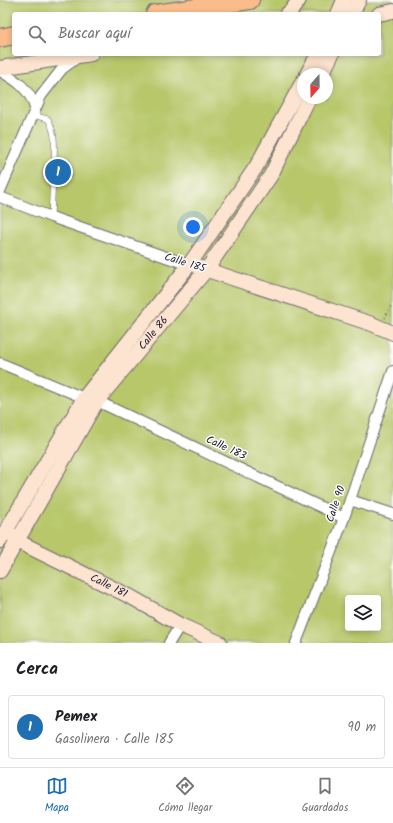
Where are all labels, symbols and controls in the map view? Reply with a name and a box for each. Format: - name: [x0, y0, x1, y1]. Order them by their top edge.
- search box: [12, 12, 381, 56]
- text: Buscar aquí: [58, 22, 131, 46]
- icon: search: [26, 23, 48, 45]
- north arrow: [297, 68, 333, 104]
- pin: 1: [45, 157, 71, 187]
- your location: [183, 217, 203, 237]
- street label: Calle 185: [162, 248, 209, 278]
- street label: Calle 86: [134, 312, 173, 354]
- street label: Calle 183: [203, 431, 249, 465]
- street label: Calle 90: [321, 483, 351, 525]
- street label: Calle 181: [87, 569, 131, 603]
- map controls: [345, 595, 381, 631]
- button: layers: [345, 595, 381, 631]
- text: Cerca: [16, 656, 58, 683]
- text: Pemex: [55, 705, 97, 729]
- text: 1: [28, 717, 32, 738]
- text: 90 m: [348, 717, 376, 738]
- text: Gasolinera · Calle 185: [55, 729, 174, 750]
- tab: Mapa: [45, 775, 69, 817]
- tab: Cómo llegar: [158, 775, 212, 817]
- tab: Guardados: [302, 775, 348, 817]

